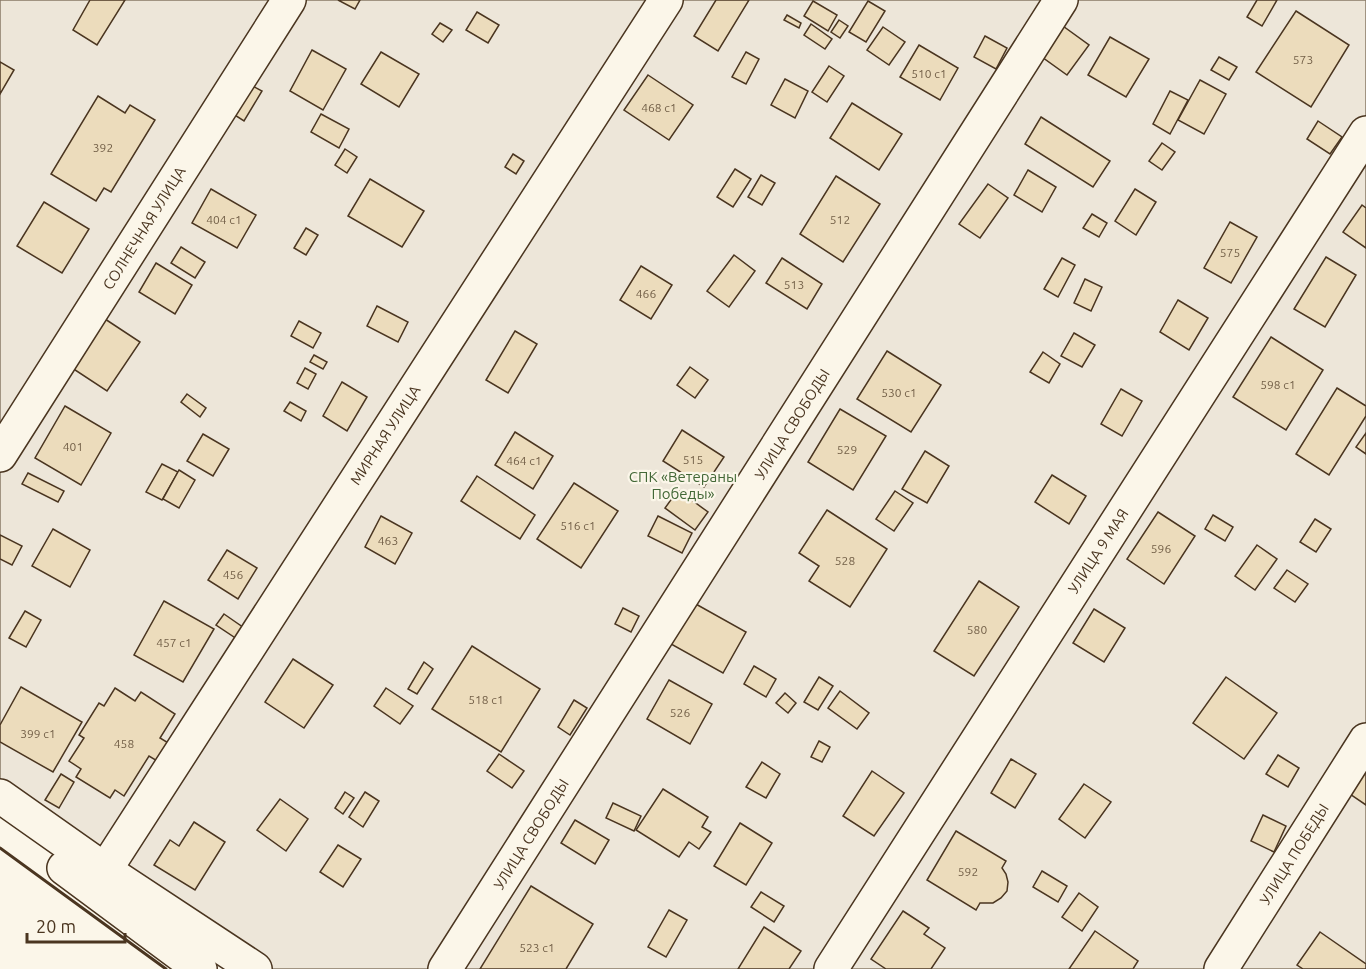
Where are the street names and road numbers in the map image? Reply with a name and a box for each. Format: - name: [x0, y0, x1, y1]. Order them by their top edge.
- street label: СОЛНЕЧНАЯ УЛИЦА: [99, 163, 189, 293]
- street label: УЛИЦА СВОБОДЫ: [751, 366, 833, 482]
- street label: МИРНАЯ УЛИЦА: [346, 382, 424, 488]
- street label: УЛИЦА 9 МАЯ: [1064, 506, 1132, 596]
- street label: УЛИЦА СВОБОДЫ: [490, 776, 572, 892]
- street label: УЛИЦА ПОБЕДЫ: [1256, 801, 1332, 907]

